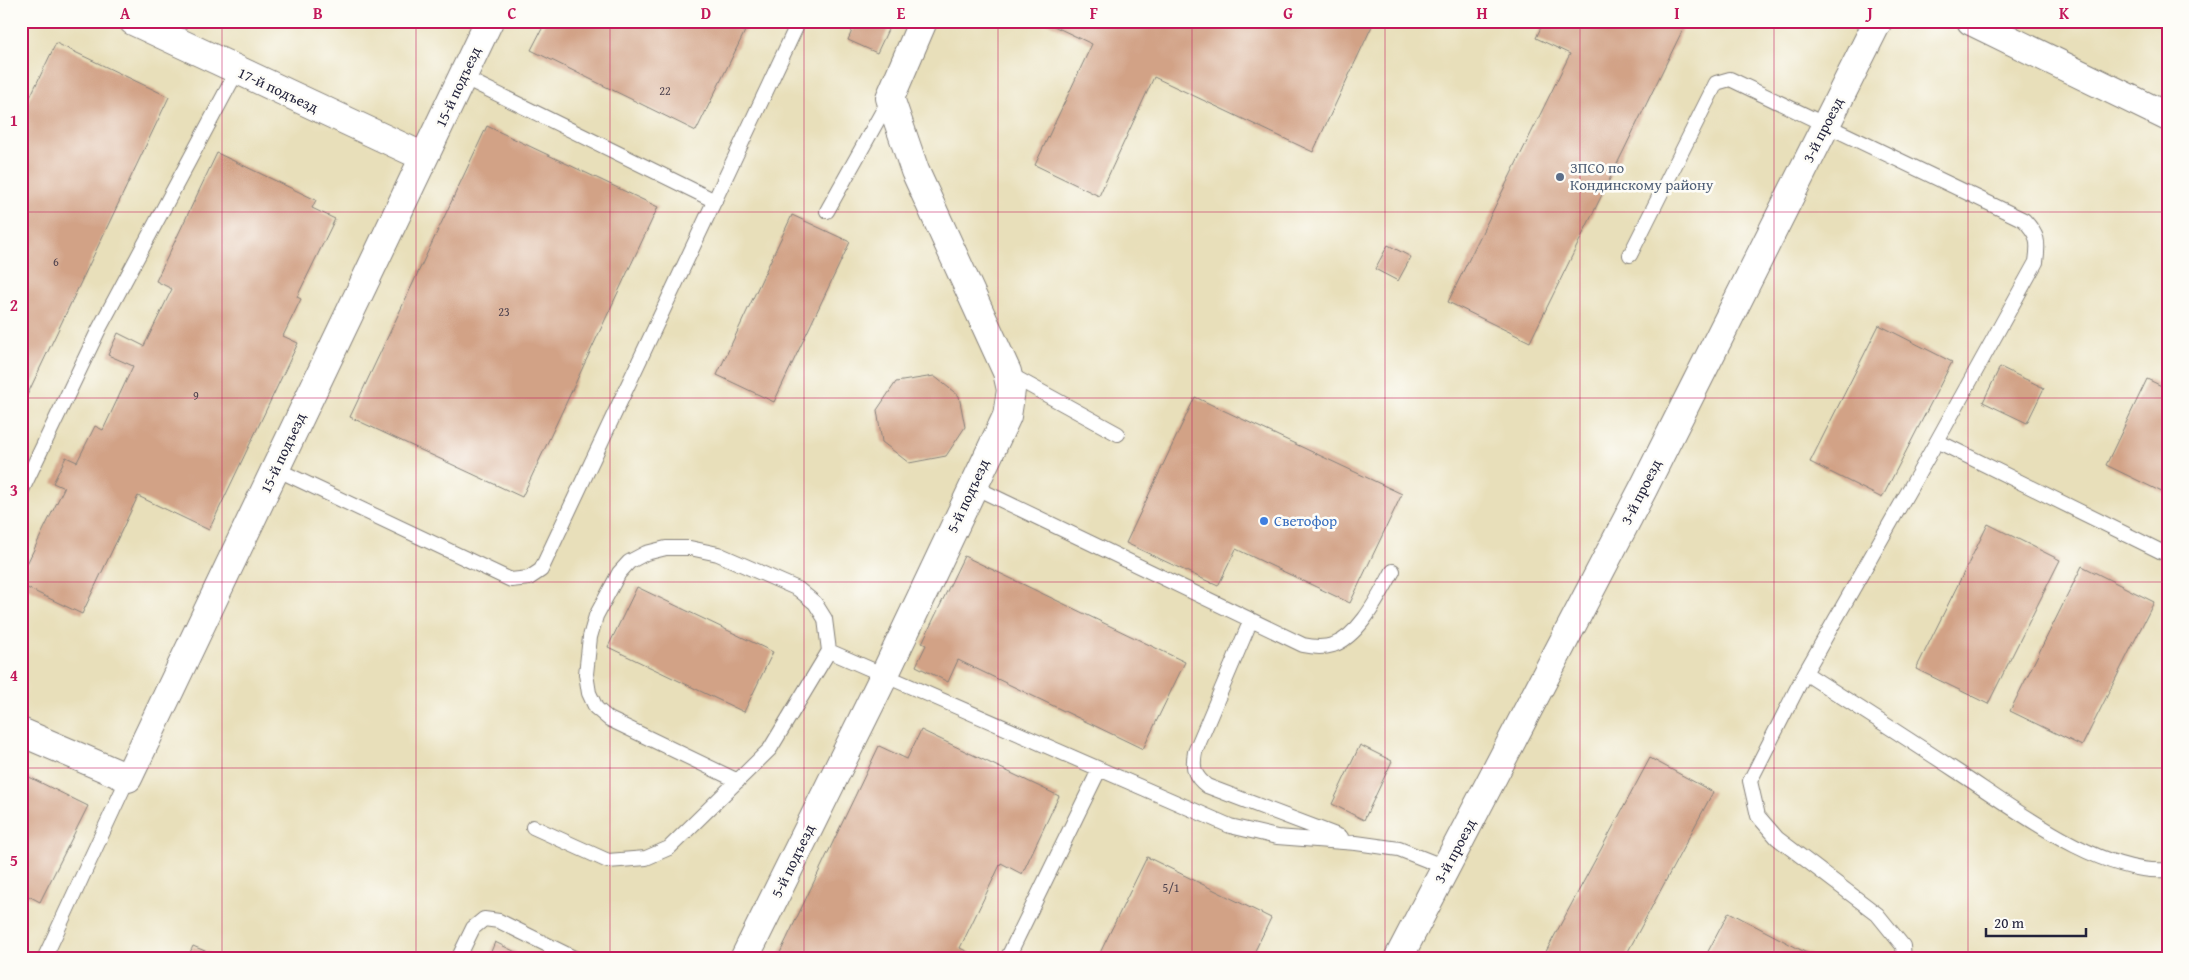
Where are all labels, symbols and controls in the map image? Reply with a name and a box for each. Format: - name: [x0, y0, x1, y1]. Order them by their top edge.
- text: A: [120, 1, 131, 25]
- text: B: [313, 1, 323, 25]
- text: C: [507, 1, 517, 25]
- text: D: [701, 1, 711, 25]
- text: E: [897, 1, 906, 25]
- text: F: [1090, 1, 1098, 25]
- text: G: [1283, 1, 1293, 25]
- text: H: [1476, 1, 1488, 25]
- text: I: [1674, 1, 1680, 25]
- text: J: [1864, 1, 1873, 25]
- text: K: [2059, 1, 2070, 25]
- street label: 15-й подъезд: [430, 43, 485, 130]
- street label: 17-й подъезд: [235, 62, 322, 117]
- house number: 22: [659, 82, 671, 99]
- street label: 3-й проезд: [1797, 94, 1848, 166]
- text: 1: [10, 108, 18, 132]
- place label: ЗПСО по Кондинскому району: [1570, 157, 1714, 195]
- marker: ЗПСО по Кондинскому району: [1554, 171, 1566, 183]
- house number: 6: [53, 253, 59, 270]
- text: 2: [10, 293, 18, 317]
- house number: 23: [498, 303, 510, 320]
- house number: 9: [193, 387, 199, 404]
- street label: 15-й подъезд: [255, 409, 310, 496]
- street label: 5-й подъезд: [941, 455, 994, 536]
- street label: 3-й проезд: [1615, 456, 1666, 528]
- text: 3: [10, 478, 18, 502]
- place label: Светофор: [1274, 510, 1337, 531]
- marker: Светофор: [1258, 515, 1270, 527]
- text: 4: [10, 663, 18, 687]
- street label: 3-й проезд: [1429, 815, 1480, 887]
- street label: 5-й подъезд: [766, 821, 819, 901]
- text: 5: [10, 848, 18, 872]
- house number: 5/1: [1162, 879, 1180, 896]
- scale bar: [1986, 905, 2086, 937]
- text: 20 m: [1994, 912, 2025, 933]

